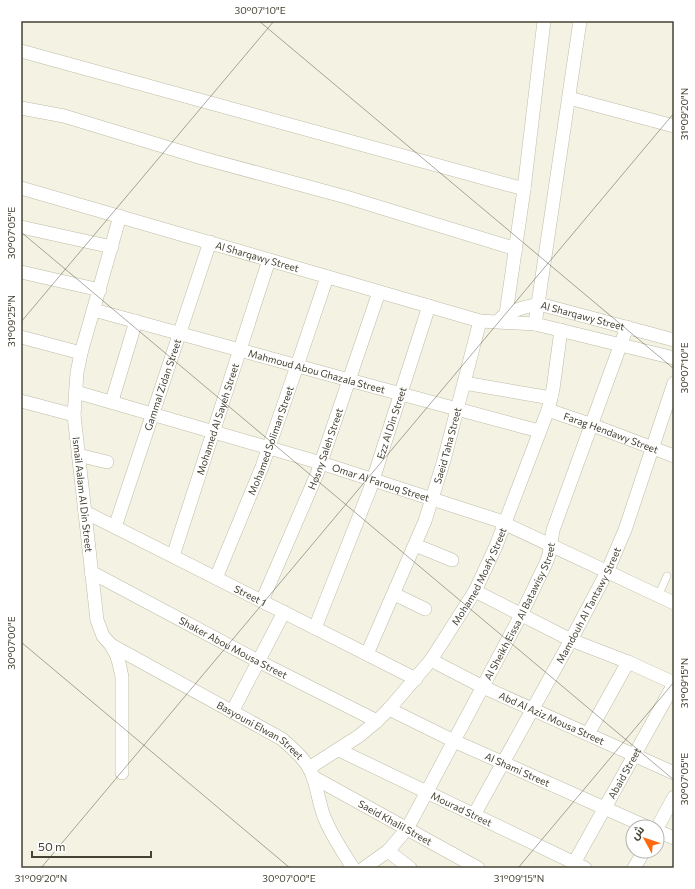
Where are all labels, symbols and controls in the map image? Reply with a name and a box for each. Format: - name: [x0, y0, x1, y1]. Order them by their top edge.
- text: 30°07'10"E: [234, 4, 286, 16]
- text: 31°09'20"N: [678, 88, 690, 140]
- text: 30°07'05"E: [5, 207, 17, 259]
- street label: Al Sharqawy Street: [214, 239, 300, 274]
- text: 31°09'25"N: [5, 295, 17, 347]
- street label: Al Sharqawy Street: [539, 299, 626, 333]
- street label: Gammal Zidan Street: [142, 337, 183, 432]
- text: 30°07'10"E: [678, 342, 690, 394]
- street label: Mahmoud Abou Ghazala Street: [247, 347, 387, 395]
- street label: Mohamed Al Sayeh Street: [194, 362, 241, 476]
- street label: Mohamed Soliman Street: [245, 384, 296, 497]
- street label: Ezz Al Din Street: [374, 385, 409, 460]
- street label: Hosny Saleh Street: [305, 406, 345, 491]
- street label: Saeid Taha Street: [431, 406, 463, 485]
- street label: Farag Hendawy Street: [562, 410, 660, 456]
- street label: Ismail Aalam Al Din Street: [70, 436, 95, 553]
- street label: Omar Al Farouq Street: [331, 461, 431, 504]
- street label: Mohamed Moafy Street: [449, 526, 509, 627]
- street label: Al Sheikh Eissa Al Batawisy Street: [482, 542, 557, 682]
- street label: Mamdouh Al Tantawy Street: [553, 545, 623, 665]
- street label: Street 1: [232, 582, 268, 608]
- street label: Shaker Abou Mousa Street: [177, 614, 289, 681]
- text: 30°07'00"E: [5, 616, 17, 670]
- text: 31°09'15"N: [678, 658, 690, 708]
- street label: Abd Al Aziz Mousa Street: [497, 689, 606, 747]
- street label: Basyouni Elwan Street: [215, 698, 306, 762]
- street label: Abaid Street: [605, 745, 643, 801]
- street label: Al Shami Street: [483, 750, 552, 789]
- text: 30°07'05"E: [678, 753, 690, 805]
- street label: Mourad Street: [429, 789, 494, 829]
- street label: Saeid Khalil Street: [356, 797, 434, 848]
- north arrow: [625, 819, 665, 859]
- text: ش: [627, 823, 647, 842]
- scale bar: [32, 833, 151, 859]
- text: 50 m: [38, 839, 66, 853]
- text: 31°09'20"N: [15, 872, 67, 884]
- text: 30°07'00"E: [262, 872, 316, 884]
- text: 31°09'15"N: [494, 872, 544, 884]

